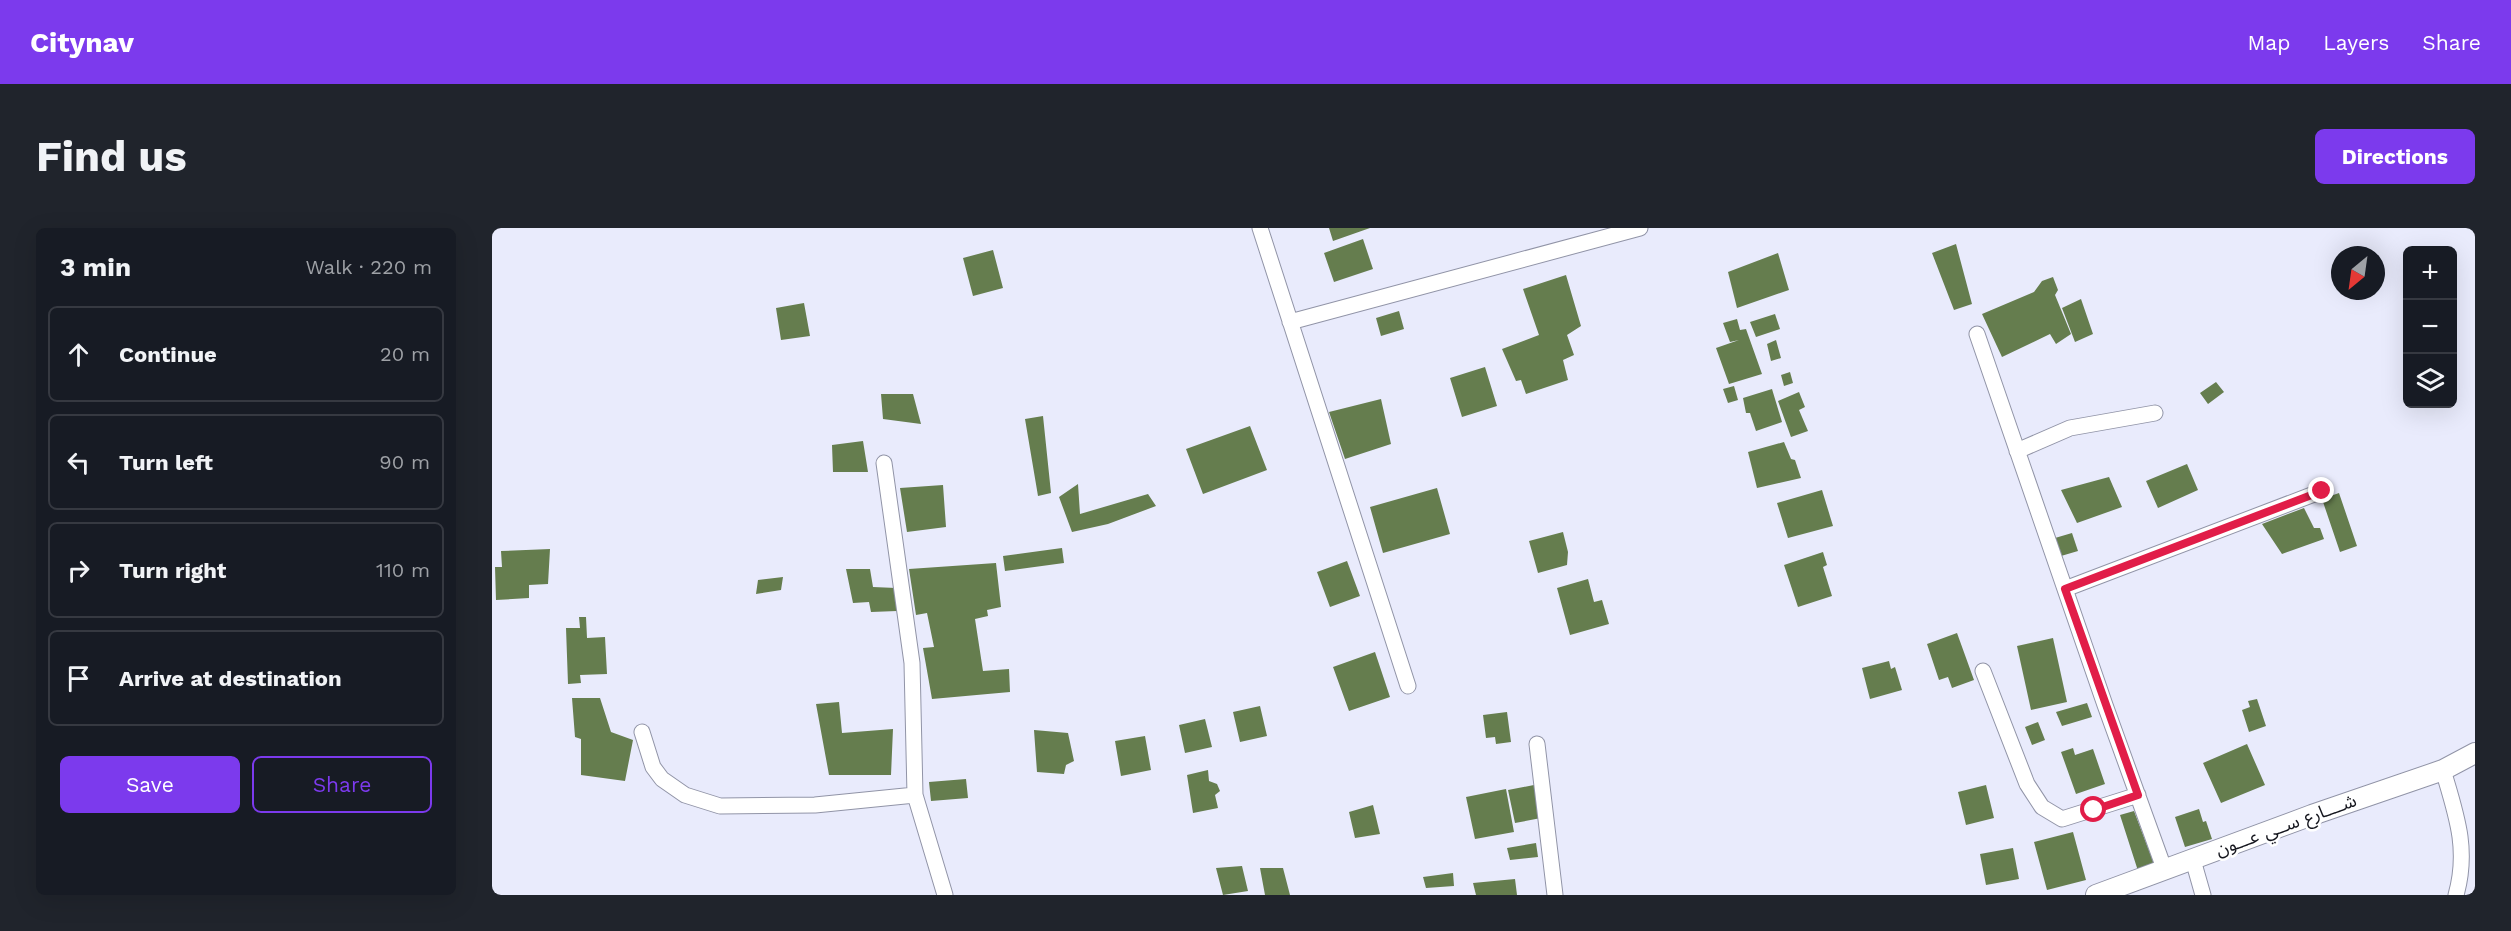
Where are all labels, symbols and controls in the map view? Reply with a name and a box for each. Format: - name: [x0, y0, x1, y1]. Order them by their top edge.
- text: Citynav: [30, 26, 134, 59]
- text: Map: [2247, 30, 2290, 55]
- text: Layers: [2323, 30, 2389, 55]
- text: Share: [2422, 30, 2481, 55]
- button: Directions: [2315, 129, 2475, 184]
- text: Find us: [36, 132, 187, 181]
- north arrow: [2331, 246, 2385, 300]
- map controls: [2403, 246, 2457, 408]
- button: +: [2403, 246, 2457, 300]
- text: 3 min: [60, 252, 131, 282]
- text: Walk · 220 m: [305, 255, 432, 279]
- button: −: [2403, 300, 2457, 354]
- icon: ahead: [62, 338, 95, 371]
- text: Continue: [119, 342, 217, 367]
- text: 20 m: [380, 342, 430, 366]
- button: layers: [2403, 354, 2457, 408]
- icon: left: [62, 446, 95, 479]
- text: Turn left: [119, 450, 213, 475]
- text: 90 m: [379, 450, 430, 474]
- route end: [2308, 477, 2334, 503]
- icon: right: [62, 554, 95, 587]
- text: Turn right: [119, 558, 226, 583]
- text: 110 m: [376, 558, 430, 582]
- icon: arrive: [62, 662, 95, 695]
- text: Arrive at destination: [119, 666, 342, 691]
- button: Save: [60, 756, 240, 813]
- button: Share: [252, 756, 432, 813]
- street label: شــــارع ســي عـــون: [2213, 789, 2360, 864]
- route start: [2080, 796, 2106, 822]

